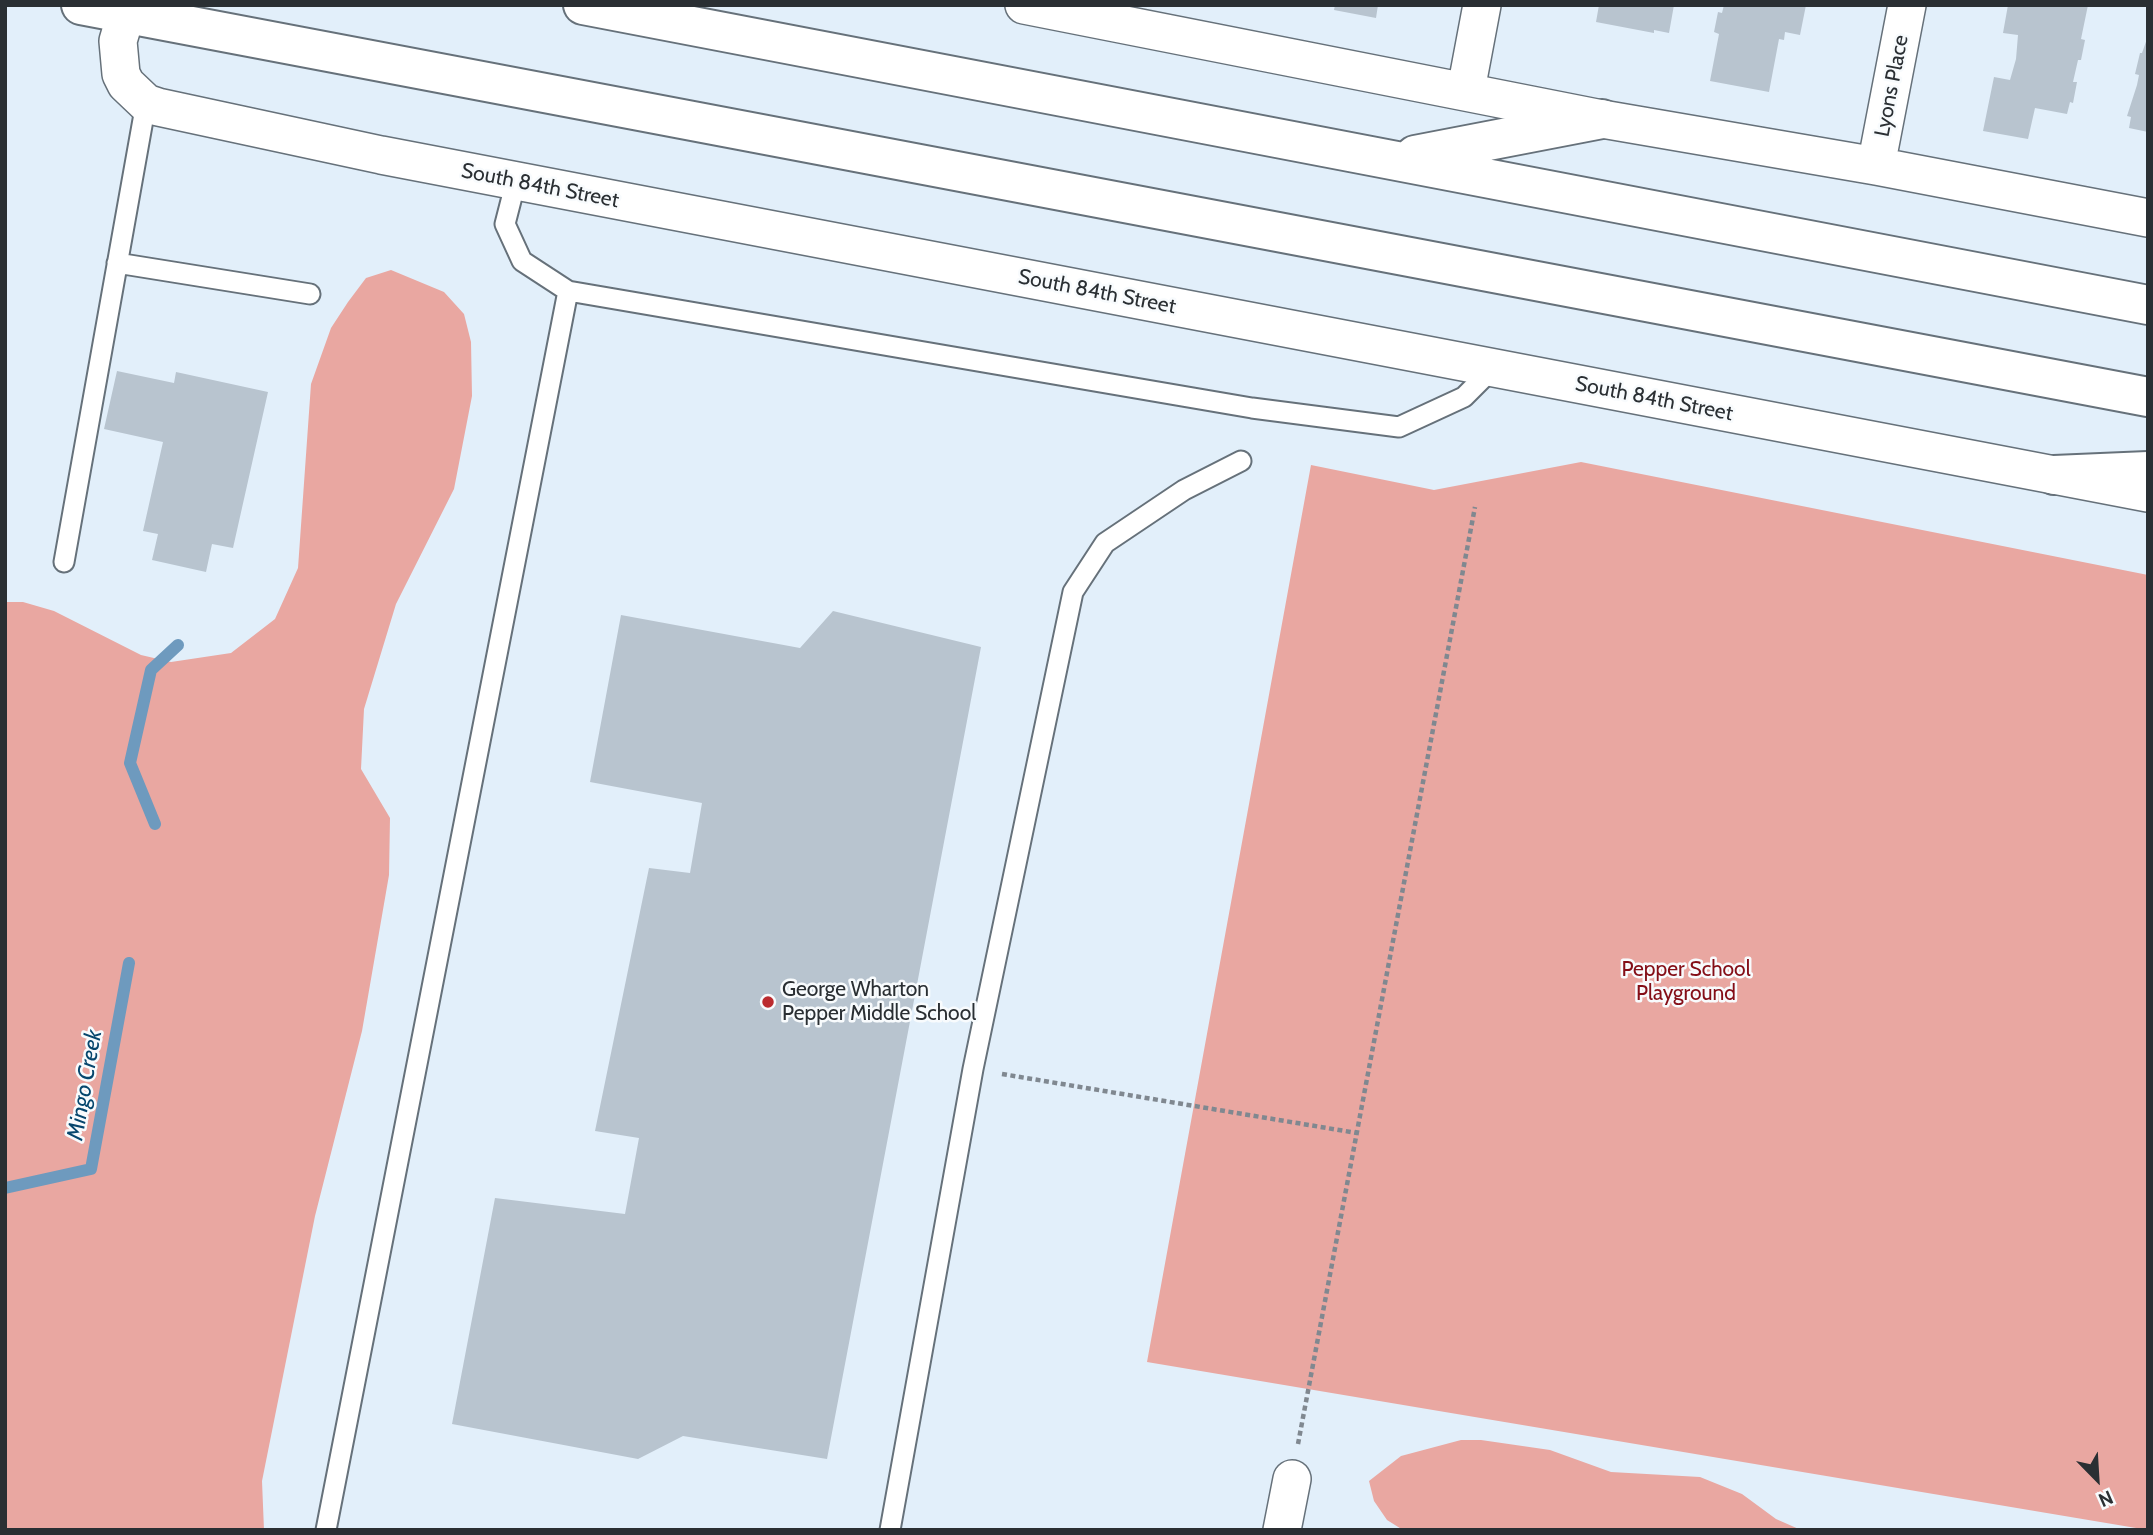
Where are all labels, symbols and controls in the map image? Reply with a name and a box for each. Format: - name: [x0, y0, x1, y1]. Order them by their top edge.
- street label: Lyons Place: [1870, 33, 1914, 139]
- street label: South 84th Street: [459, 158, 621, 214]
- street label: South 84th Street: [1016, 264, 1178, 320]
- street label: South 84th Street: [1573, 371, 1735, 427]
- park label: Pepper School Playground: [1621, 957, 1751, 1007]
- place label: George Wharton Pepper Middle School: [782, 977, 976, 1027]
- marker: George Wharton Pepper Middle School: [760, 994, 776, 1010]
- water label: Mingo Creek: [62, 1028, 108, 1142]
- north arrow: [2062, 1444, 2132, 1514]
- text: N: [2095, 1485, 2117, 1512]

